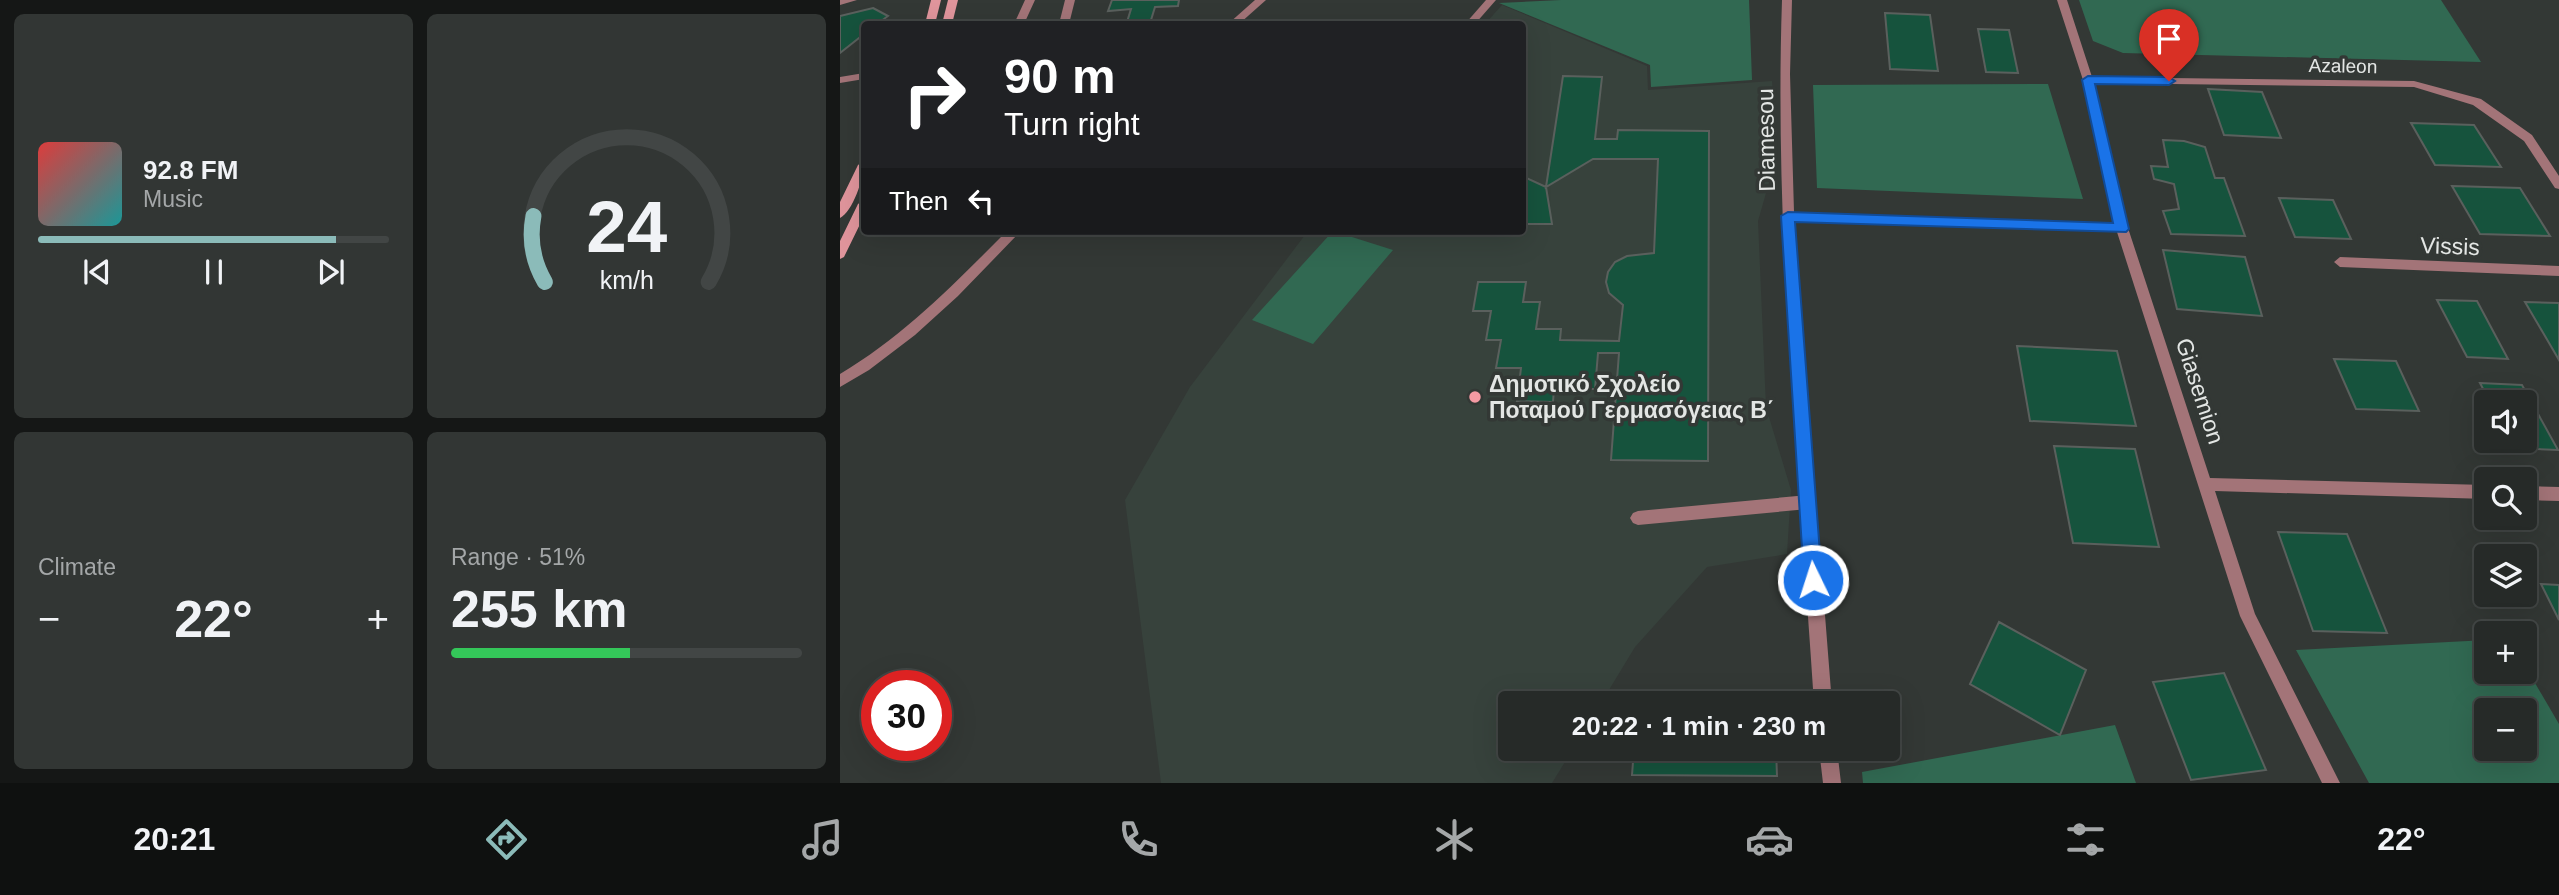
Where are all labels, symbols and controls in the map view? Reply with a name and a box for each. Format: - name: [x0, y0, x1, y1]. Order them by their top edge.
- pin: [2139, 9, 2199, 81]
- icon: arrive: [2150, 20, 2188, 58]
- icon: right: [889, 49, 980, 140]
- text: 90 m: [1004, 49, 1116, 103]
- street label: Azaleon: [2308, 55, 2378, 77]
- street label: Diamesou: [1752, 88, 1780, 192]
- text: Turn right: [1004, 106, 1140, 142]
- text: 92.8 FM: [143, 155, 238, 185]
- icon: left: [962, 182, 1000, 220]
- text: Music: [143, 186, 203, 212]
- text: Then: [889, 186, 948, 216]
- text: 24: [586, 187, 667, 268]
- street label: Vissis: [2420, 232, 2480, 260]
- icon: previous: [78, 253, 116, 291]
- icon: pause: [195, 253, 233, 291]
- icon: next: [312, 253, 350, 291]
- text: km/h: [599, 266, 654, 294]
- street label: Giasemion: [2171, 335, 2229, 447]
- place label: Δημοτικό Σχολείο Ποταμού Γερμασόγειας Β΄: [1489, 371, 1775, 423]
- marker: Δημοτικό Σχολείο Ποταμού Γερμασόγειας Β΄: [1467, 389, 1483, 405]
- map controls: [2474, 390, 2537, 761]
- button: sound: [2474, 390, 2537, 453]
- button: search: [2474, 467, 2537, 530]
- position arrow: [1776, 543, 1850, 617]
- text: Range · 51%: [451, 544, 585, 570]
- button: layers: [2474, 544, 2537, 607]
- text: Climate: [38, 554, 116, 580]
- text: 255 km: [451, 580, 627, 638]
- text: 22°: [174, 590, 253, 648]
- text: −: [38, 598, 60, 640]
- text: +: [367, 598, 389, 640]
- button: +: [2474, 621, 2537, 684]
- speed limit sign: 30: [861, 670, 952, 761]
- button: −: [2474, 698, 2537, 761]
- text: 20:22 · 1 min · 230 m: [1572, 711, 1826, 741]
- icon: directions: [482, 815, 531, 864]
- icon: music: [798, 815, 847, 864]
- icon: phone: [1114, 815, 1163, 864]
- icon: climate: [1430, 815, 1479, 864]
- icon: car: [1745, 815, 1794, 864]
- icon: filters: [2061, 815, 2110, 864]
- text: 20:21: [133, 821, 215, 857]
- text: 22°: [2377, 821, 2426, 857]

